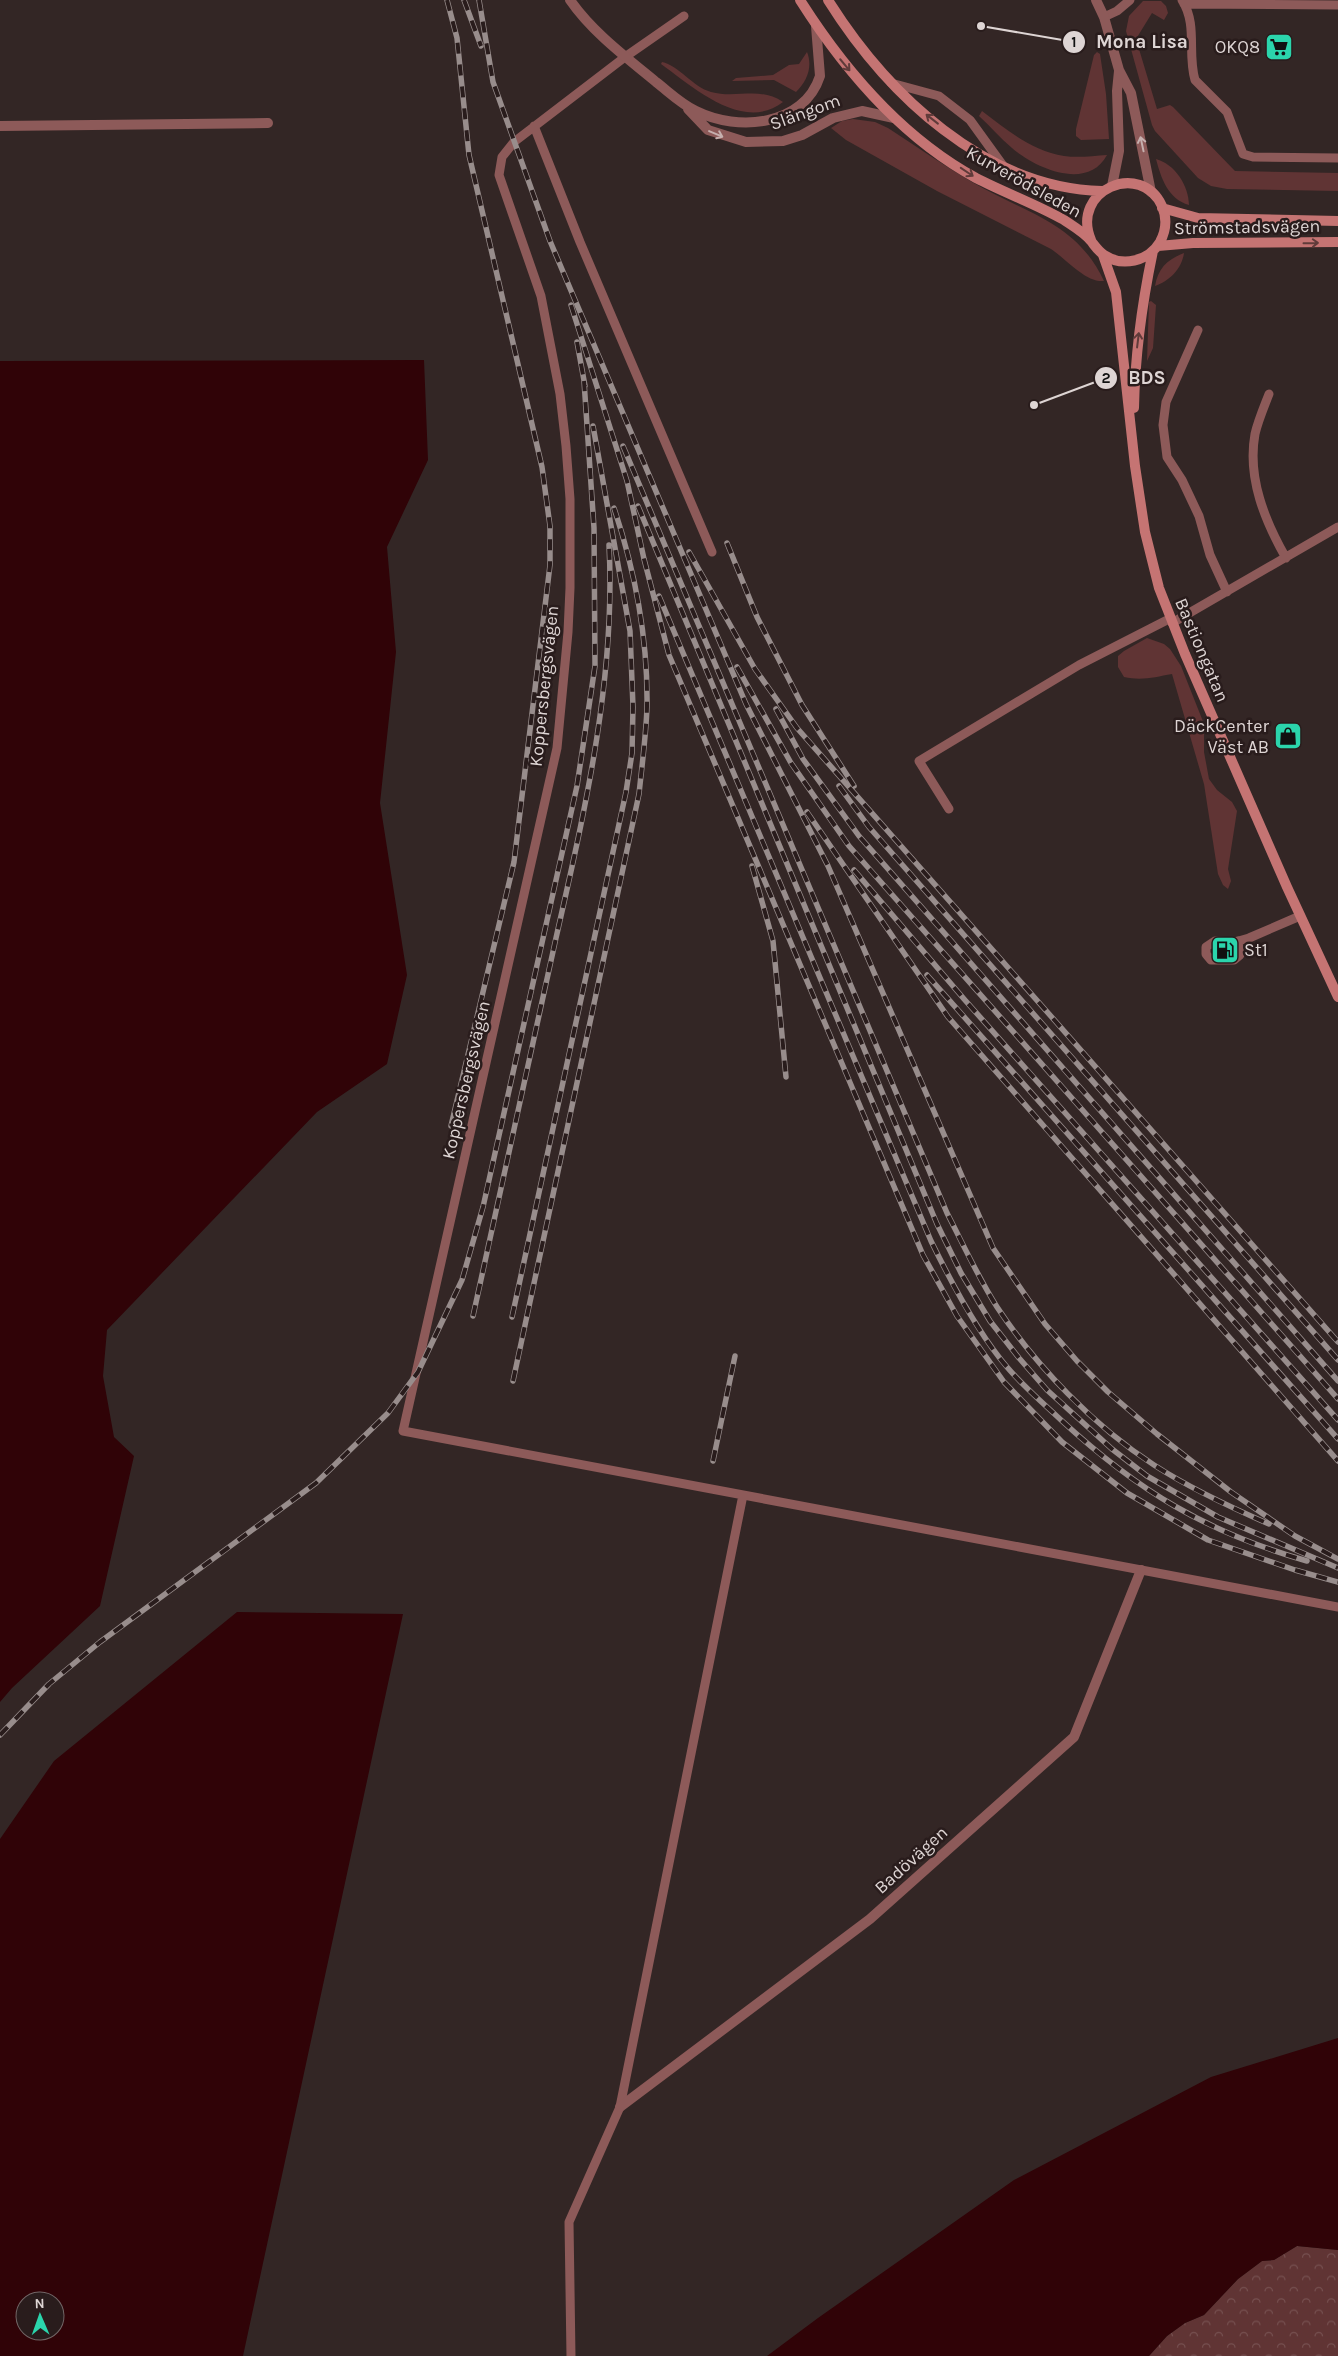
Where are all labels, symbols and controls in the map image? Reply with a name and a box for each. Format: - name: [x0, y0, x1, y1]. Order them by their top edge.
- callout: Mona Lisa: [1061, 25, 1198, 59]
- text: Mona Lisa: [1096, 31, 1188, 53]
- supermarket icon: OKQ8: [1264, 32, 1294, 62]
- text: 1: [1071, 33, 1077, 51]
- place label: OKQ8: [1215, 36, 1260, 58]
- one-way arrow: [840, 58, 851, 71]
- street label: Slängom: [767, 89, 843, 135]
- one-way arrow: [926, 113, 939, 124]
- one-way arrow: [708, 129, 723, 139]
- one-way arrow: [1137, 137, 1146, 153]
- street label: Kurverödsleden: [963, 141, 1085, 223]
- one-way arrow: [959, 167, 973, 177]
- street label: Strömstadsvägen: [1174, 215, 1320, 239]
- one-way arrow: [1303, 238, 1319, 247]
- one-way arrow: [1133, 333, 1143, 349]
- callout: BDS: [1094, 361, 1176, 395]
- text: BDS: [1128, 367, 1166, 389]
- text: 2: [1101, 369, 1111, 387]
- street label: Bastiongatan: [1170, 595, 1234, 705]
- street label: Koppersbergsvägen: [525, 604, 563, 768]
- place label: DäckCenter Väst AB: [1174, 715, 1269, 758]
- shop icon: DäckCenter Väst AB: [1273, 721, 1303, 751]
- fuel station icon: St1: [1210, 935, 1240, 965]
- place label: St1: [1244, 939, 1268, 961]
- street label: Koppersbergsvägen: [437, 999, 495, 1161]
- street label: Badövägen: [870, 1821, 952, 1899]
- north arrow: [15, 2291, 65, 2341]
- text: N: [34, 2295, 45, 2312]

